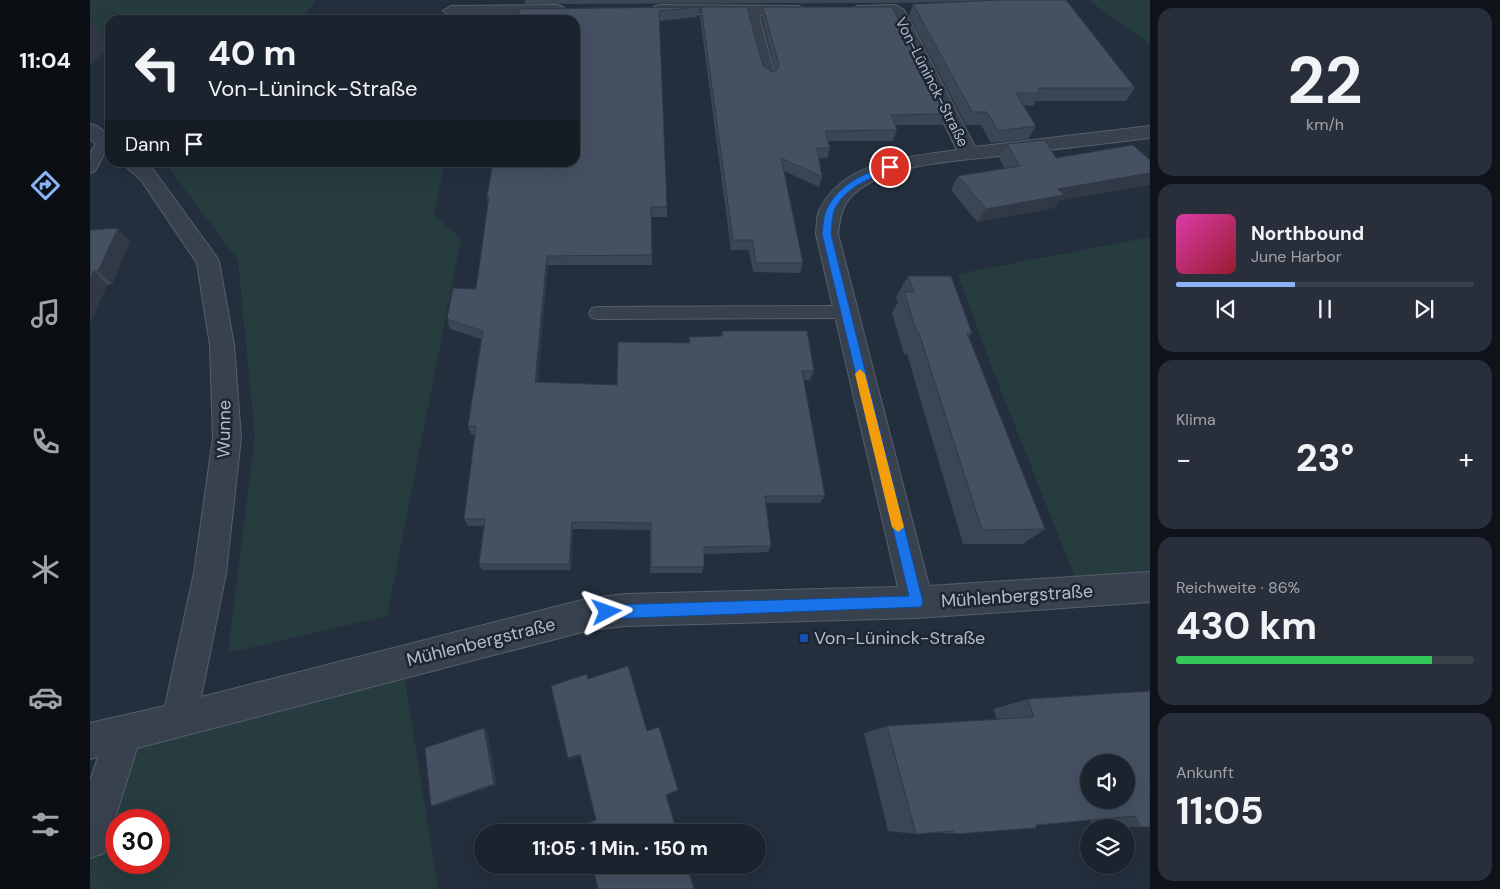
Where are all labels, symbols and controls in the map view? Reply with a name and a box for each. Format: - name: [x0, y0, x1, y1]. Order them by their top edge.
- street label: Von-Lüninck-Straße: [891, 14, 973, 150]
- text: 40 m: [208, 30, 297, 76]
- icon: left: [125, 35, 190, 100]
- text: 22: [1287, 39, 1363, 123]
- text: 11:04: [19, 46, 71, 75]
- text: Von-Lüninck-Straße: [208, 74, 417, 103]
- text: km/h: [1306, 114, 1344, 135]
- icon: arrive: [180, 130, 208, 158]
- text: Dann: [125, 132, 170, 157]
- pin: [869, 146, 911, 188]
- icon: arrive: [876, 153, 904, 181]
- icon: directions: [28, 168, 63, 203]
- text: Northbound: [1251, 221, 1364, 246]
- text: June Harbor: [1251, 246, 1342, 267]
- icon: previous: [1212, 295, 1240, 323]
- icon: pause: [1311, 295, 1339, 323]
- icon: next: [1410, 295, 1438, 323]
- icon: music: [28, 296, 63, 331]
- street label: Wunne: [211, 400, 237, 458]
- text: Klima: [1176, 409, 1216, 430]
- icon: phone: [28, 424, 63, 459]
- text: 23°: [1296, 433, 1354, 483]
- text: −: [1176, 441, 1191, 478]
- text: +: [1459, 441, 1474, 478]
- icon: climate: [28, 552, 63, 587]
- text: Reichweite · 86%: [1176, 577, 1300, 598]
- street label: Mühlenbergstraße: [940, 579, 1094, 613]
- position arrow: [580, 585, 632, 637]
- text: 430 km: [1176, 601, 1317, 651]
- street label: Mühlenbergstraße: [404, 612, 558, 672]
- place label: Von-Lüninck-Straße: [814, 626, 985, 650]
- marker: Von-Lüninck-Straße: [798, 632, 810, 644]
- icon: car: [28, 680, 63, 715]
- map controls: [1080, 754, 1135, 874]
- button: sound: [1080, 754, 1135, 809]
- text: Ankunft: [1176, 762, 1234, 783]
- text: 11:05: [1176, 786, 1264, 836]
- icon: filters: [28, 807, 63, 842]
- speed limit sign: 30: [105, 809, 170, 874]
- button: layers: [1080, 819, 1135, 874]
- text: 11:05 · 1 Min. · 150 m: [532, 836, 708, 861]

